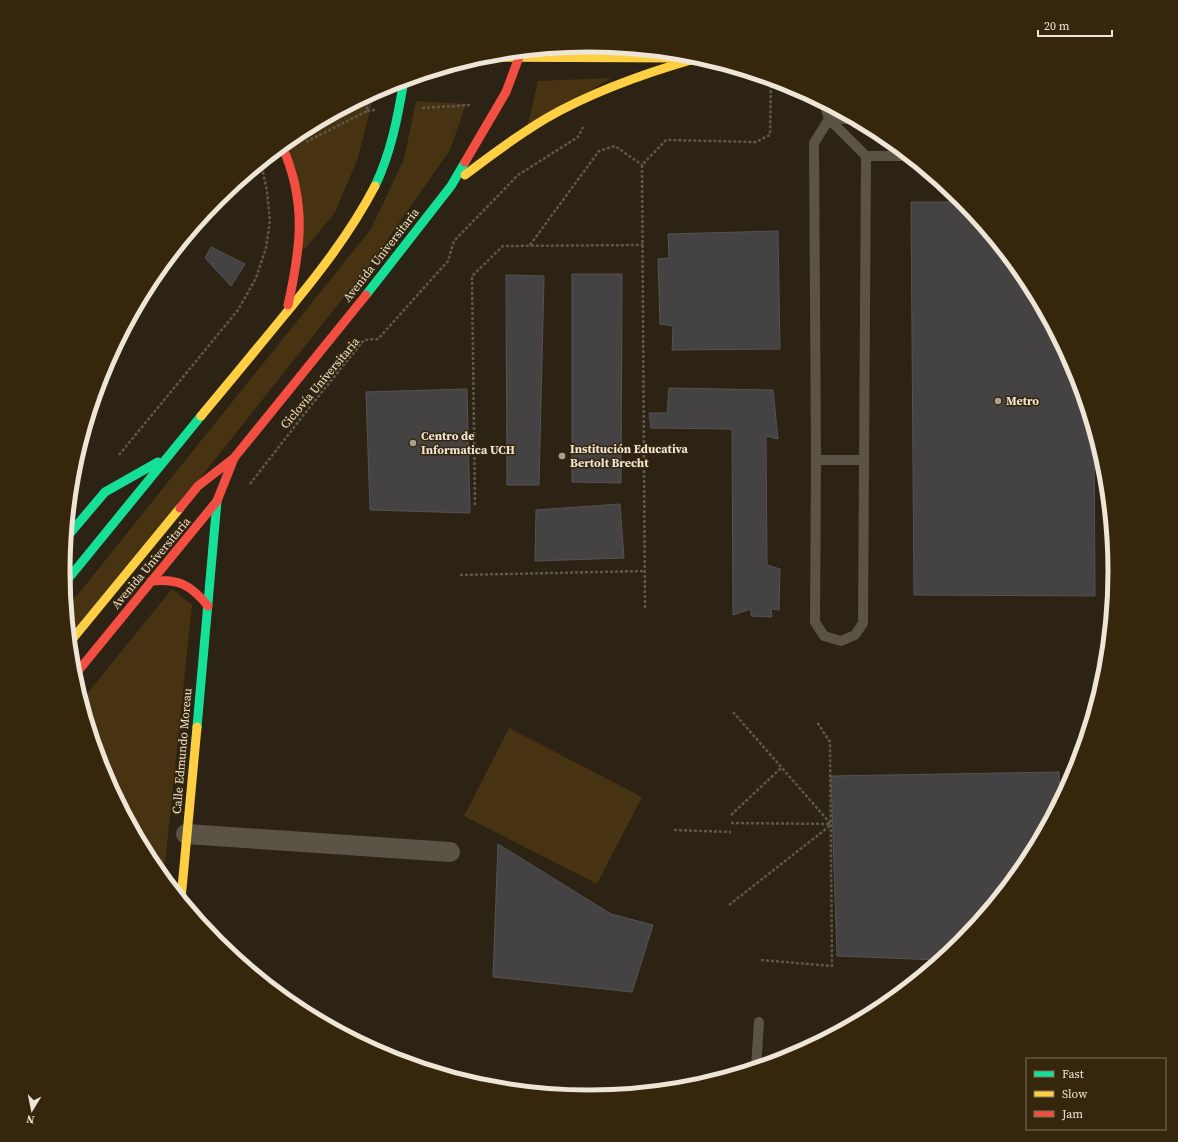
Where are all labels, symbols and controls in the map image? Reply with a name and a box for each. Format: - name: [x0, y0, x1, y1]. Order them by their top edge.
- scale bar: [1038, 12, 1112, 38]
- text: 20 m: [1044, 18, 1070, 34]
- street label: Avenida Universitaria: [339, 204, 423, 305]
- street label: Ciclovía Universitaria: [277, 333, 364, 432]
- place label: Metro: [1006, 393, 1039, 409]
- marker: Metro: [993, 396, 1003, 406]
- place label: Centro de Informatica UCH: [421, 428, 515, 458]
- marker: Centro de Informatica UCH: [408, 438, 418, 448]
- place label: Institución Educativa Bertolt Brecht: [570, 441, 689, 471]
- marker: Institución Educativa Bertolt Brecht: [557, 451, 567, 461]
- street label: Avenida Universitaria: [108, 513, 195, 612]
- street label: Calle Edmundo Moreau: [169, 687, 195, 815]
- legend: [1026, 1058, 1166, 1130]
- text: Fast: [1062, 1066, 1084, 1082]
- text: Slow: [1062, 1086, 1088, 1102]
- north arrow: [12, 1090, 52, 1130]
- text: Jam: [1061, 1106, 1083, 1122]
- text: N: [25, 1111, 36, 1127]

